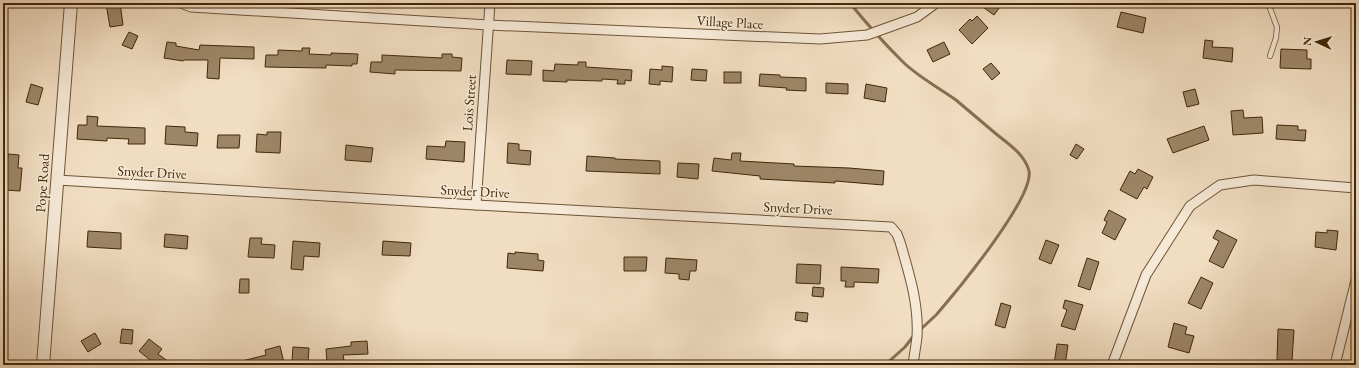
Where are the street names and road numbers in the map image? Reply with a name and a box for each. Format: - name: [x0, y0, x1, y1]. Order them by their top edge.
- street label: Village Place: [696, 11, 764, 33]
- street label: Lois Street: [458, 74, 480, 132]
- street label: Pope Road: [31, 152, 53, 213]
- street label: Snyder Drive: [117, 161, 187, 183]
- street label: Snyder Drive: [440, 180, 510, 202]
- street label: Snyder Drive: [763, 197, 833, 219]

